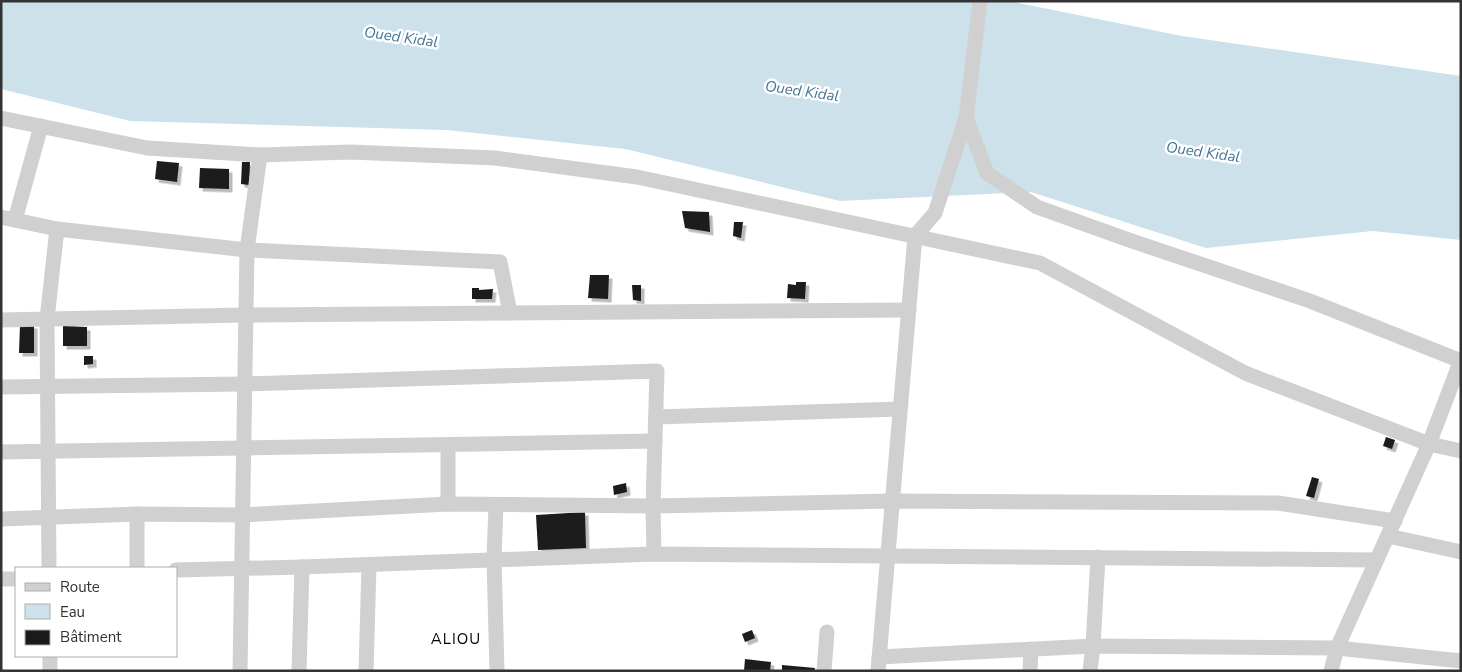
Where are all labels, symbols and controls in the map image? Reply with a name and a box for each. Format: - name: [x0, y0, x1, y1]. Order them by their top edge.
- water label: Oued Kidal: [363, 22, 439, 52]
- water label: Oued Kidal: [764, 76, 840, 106]
- water label: Oued Kidal: [1165, 137, 1241, 167]
- legend: [15, 567, 178, 657]
- text: Route: [60, 577, 100, 597]
- text: Eau: [60, 602, 85, 622]
- text: Bâtiment: [60, 627, 122, 647]
- district label: ALIOU: [431, 629, 481, 649]

